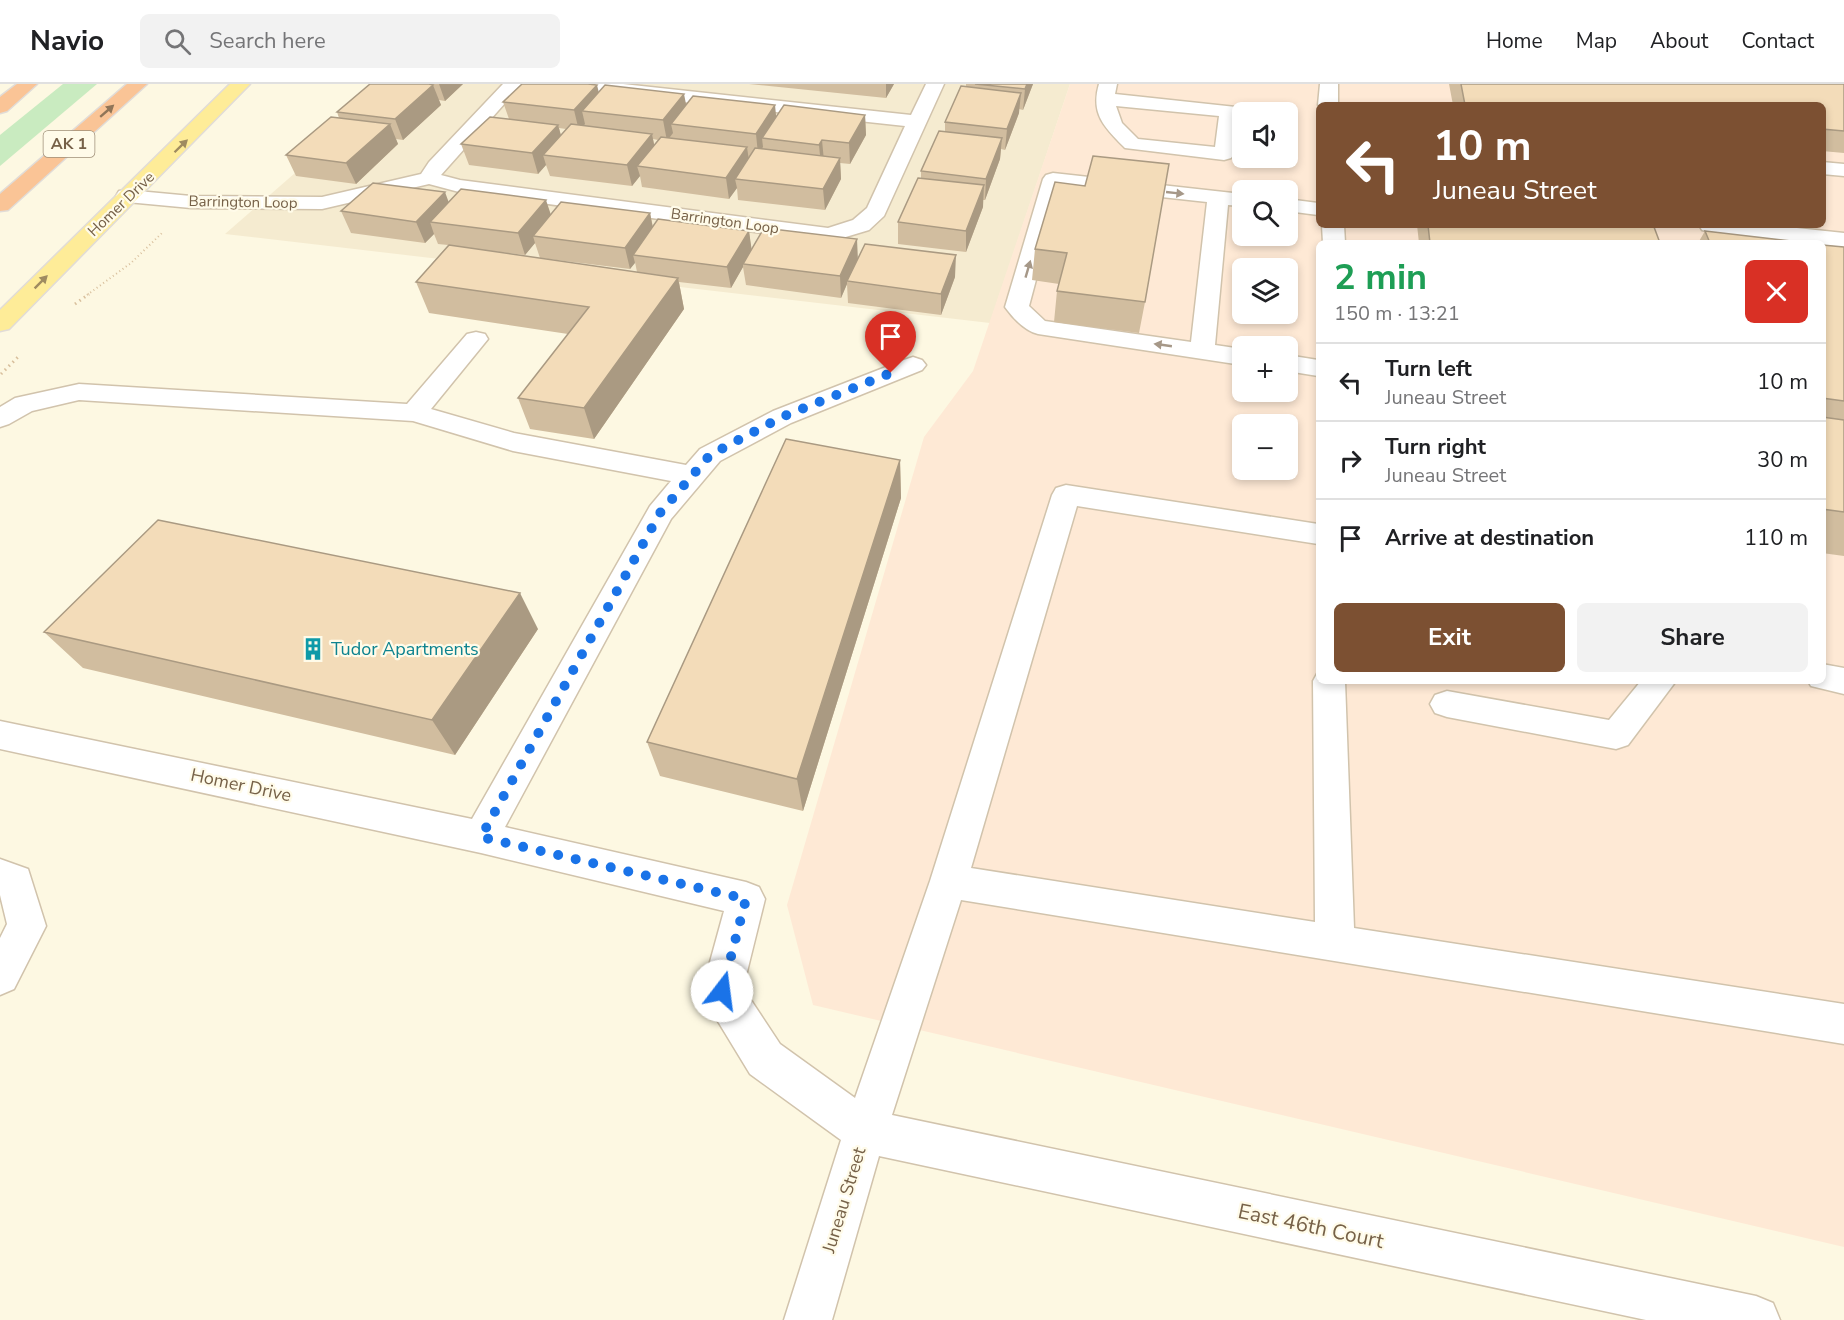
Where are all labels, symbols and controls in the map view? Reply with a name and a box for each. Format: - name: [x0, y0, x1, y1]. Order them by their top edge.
- search box: [140, 14, 560, 68]
- text: Navio: [30, 22, 104, 60]
- icon: search: [161, 25, 194, 58]
- text: Search here: [209, 26, 326, 56]
- text: Home: [1486, 27, 1543, 55]
- text: Map: [1576, 27, 1617, 55]
- text: About: [1650, 27, 1708, 55]
- text: Contact: [1741, 27, 1814, 55]
- map controls: [1232, 102, 1298, 480]
- button: sound: [1232, 102, 1298, 168]
- one-way arrow: [99, 105, 114, 118]
- text: 10 m: [1433, 118, 1532, 175]
- icon: left: [1334, 126, 1412, 204]
- road number: AK 1: [44, 131, 94, 157]
- one-way arrow: [173, 139, 188, 153]
- street label: Homer Drive: [83, 167, 159, 241]
- text: Juneau Street: [1433, 172, 1597, 209]
- button: search: [1232, 180, 1298, 246]
- one-way arrow: [1166, 188, 1185, 198]
- street label: Barrington Loop: [188, 191, 298, 213]
- street label: Barrington Loop: [670, 204, 781, 239]
- text: 2 min: [1334, 253, 1427, 302]
- button: layers: [1232, 258, 1298, 324]
- one-way arrow: [1024, 260, 1033, 278]
- button: close: [1745, 260, 1808, 323]
- one-way arrow: [34, 276, 48, 290]
- text: 150 m · 13:21: [1334, 300, 1460, 327]
- pin: [865, 311, 916, 373]
- icon: arrive: [874, 320, 907, 353]
- button: +: [1232, 336, 1298, 402]
- one-way arrow: [1154, 340, 1173, 349]
- text: Turn left: [1385, 354, 1472, 384]
- icon: left: [1334, 366, 1367, 399]
- text: 10 m: [1757, 367, 1808, 397]
- text: Juneau Street: [1385, 384, 1506, 411]
- button: −: [1232, 414, 1298, 480]
- text: Turn right: [1385, 432, 1486, 462]
- icon: right: [1334, 444, 1367, 477]
- text: 30 m: [1757, 445, 1808, 475]
- text: Juneau Street: [1385, 462, 1506, 489]
- icon: arrive: [1334, 522, 1367, 555]
- text: Arrive at destination: [1385, 523, 1594, 553]
- text: 110 m: [1744, 523, 1808, 553]
- button: Exit: [1334, 603, 1565, 672]
- button: Share: [1577, 603, 1808, 672]
- building icon: Tudor Apartments: [300, 636, 326, 662]
- place label: Tudor Apartments: [331, 637, 479, 661]
- street label: Homer Drive: [188, 763, 294, 807]
- position arrow: [690, 959, 754, 1023]
- street label: Juneau Street: [816, 1144, 872, 1257]
- street label: East 46th Court: [1236, 1197, 1387, 1255]

